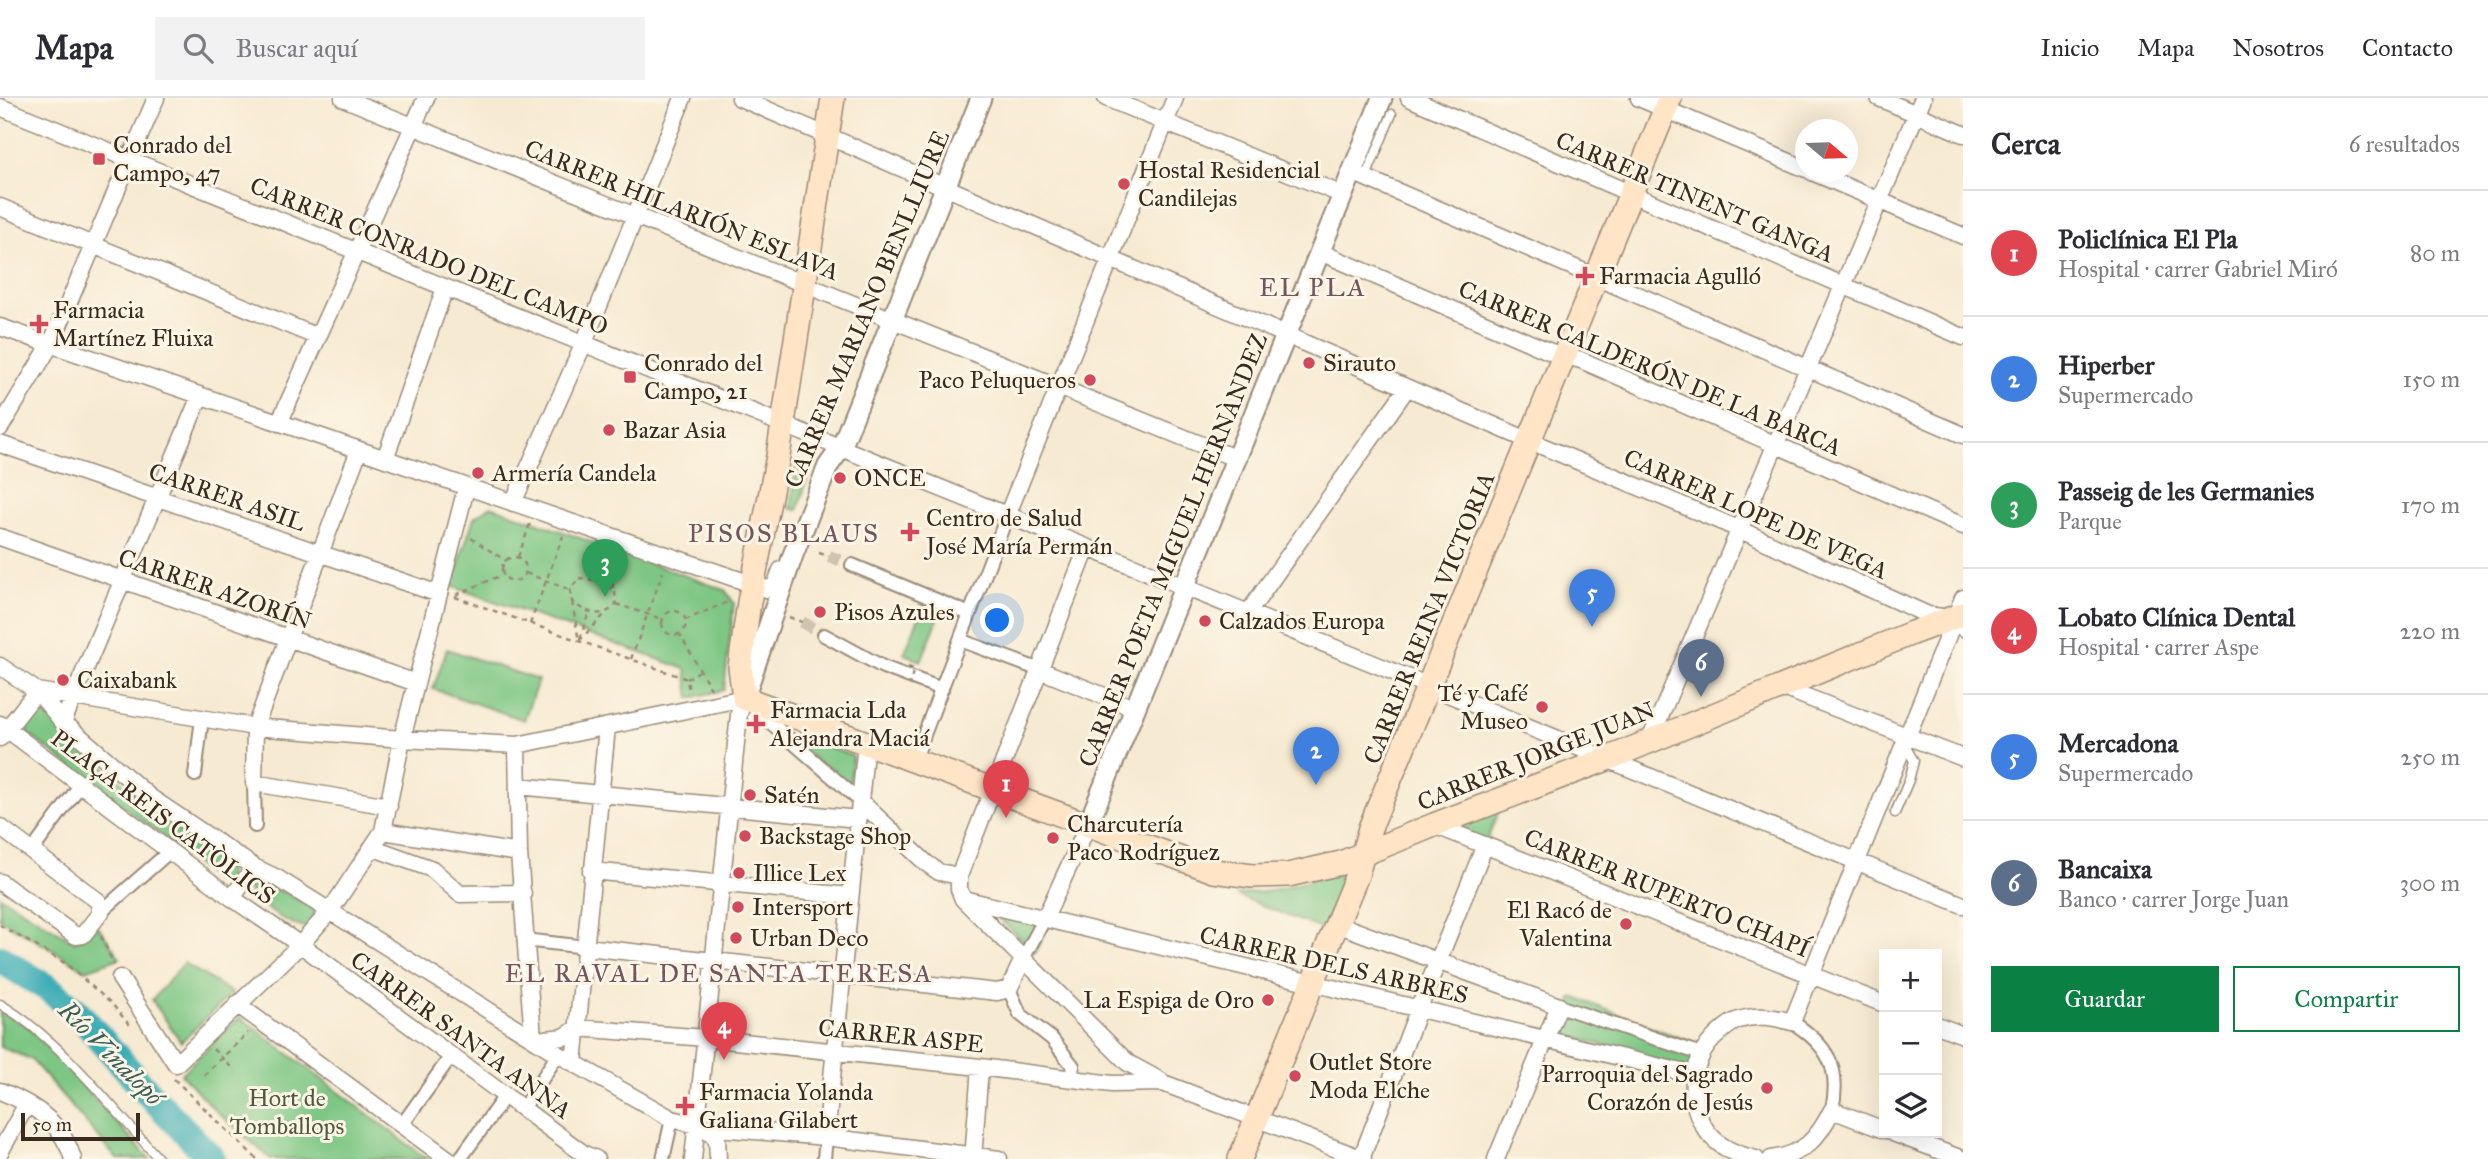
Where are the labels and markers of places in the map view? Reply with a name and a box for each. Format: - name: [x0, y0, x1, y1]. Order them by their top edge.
- place label: Conrado del Campo, 47: [113, 130, 232, 188]
- marker: Conrado del Campo, 47: [91, 151, 107, 167]
- place label: Hostal Residencial Candilejas: [1138, 155, 1321, 213]
- marker: Hostal Residencial Candilejas: [1116, 176, 1132, 192]
- place label: Farmacia Agulló: [1599, 261, 1761, 291]
- marker: Farmacia Agulló: [1577, 268, 1593, 284]
- place label: Farmacia Martínez Fluixa: [53, 295, 214, 353]
- marker: Farmacia Martínez Fluixa: [31, 316, 47, 332]
- place label: Conrado del Campo, 21: [644, 348, 763, 406]
- place label: Sirauto: [1323, 348, 1396, 378]
- marker: Sirauto: [1301, 355, 1317, 371]
- place label: Paco Peluqueros: [919, 365, 1076, 395]
- marker: Conrado del Campo, 21: [622, 369, 638, 385]
- marker: Paco Peluqueros: [1082, 372, 1098, 388]
- place label: Bazar Asia: [623, 415, 727, 445]
- marker: Bazar Asia: [601, 422, 617, 438]
- place label: Armería Candela: [491, 458, 657, 488]
- place label: ONCE: [854, 463, 926, 493]
- marker: Armería Candela: [470, 465, 486, 481]
- marker: ONCE: [832, 470, 848, 486]
- place label: Centro de Salud José María Permán: [923, 503, 1113, 561]
- marker: Centro de Salud José María Permán: [900, 522, 920, 542]
- pin: 3: [582, 539, 628, 597]
- pin: 5: [1569, 569, 1615, 627]
- place label: Pisos Azules: [834, 597, 955, 627]
- marker: Pisos Azules: [812, 604, 828, 620]
- place label: Calzados Europa: [1219, 606, 1386, 636]
- marker: Calzados Europa: [1197, 613, 1213, 629]
- pin: 6: [1678, 639, 1724, 697]
- place label: Caixabank: [77, 665, 178, 695]
- marker: Caixabank: [55, 672, 71, 688]
- place label: Té y Café Museo: [1438, 678, 1528, 736]
- place label: Farmacia Lda Alejandra Maciá: [769, 695, 930, 753]
- marker: Té y Café Museo: [1534, 699, 1550, 715]
- marker: Farmacia Lda Alejandra Maciá: [748, 716, 764, 732]
- pin: 2: [1293, 727, 1339, 785]
- pin: 1: [983, 760, 1029, 818]
- place label: Satén: [764, 780, 819, 810]
- marker: Satén: [742, 787, 758, 803]
- place label: Charcutería Paco Rodríguez: [1067, 809, 1220, 867]
- place label: Backstage Shop: [759, 821, 911, 851]
- marker: Backstage Shop: [737, 828, 753, 844]
- marker: Charcutería Paco Rodríguez: [1045, 830, 1061, 846]
- place label: Illice Lex: [753, 858, 847, 888]
- marker: Illice Lex: [731, 865, 747, 881]
- place label: Intersport: [752, 892, 854, 922]
- place label: El Racó de Valentina: [1507, 895, 1613, 953]
- marker: Intersport: [730, 899, 746, 915]
- marker: El Racó de Valentina: [1618, 916, 1634, 932]
- place label: Urban Deco: [750, 923, 869, 953]
- marker: Urban Deco: [728, 930, 744, 946]
- place label: La Espiga de Oro: [1083, 985, 1254, 1015]
- marker: La Espiga de Oro: [1260, 992, 1276, 1008]
- pin: 4: [701, 1002, 747, 1060]
- place label: Outlet Store Moda Elche: [1309, 1047, 1432, 1105]
- place label: Parroquia del Sagrado Corazón de Jesús: [1541, 1059, 1753, 1117]
- marker: Outlet Store Moda Elche: [1287, 1068, 1303, 1084]
- place label: Farmacia Yolanda Galiana Gilabert: [699, 1077, 874, 1135]
- marker: Parroquia del Sagrado Corazón de Jesús: [1759, 1080, 1775, 1096]
- marker: Farmacia Yolanda Galiana Gilabert: [677, 1098, 693, 1114]

